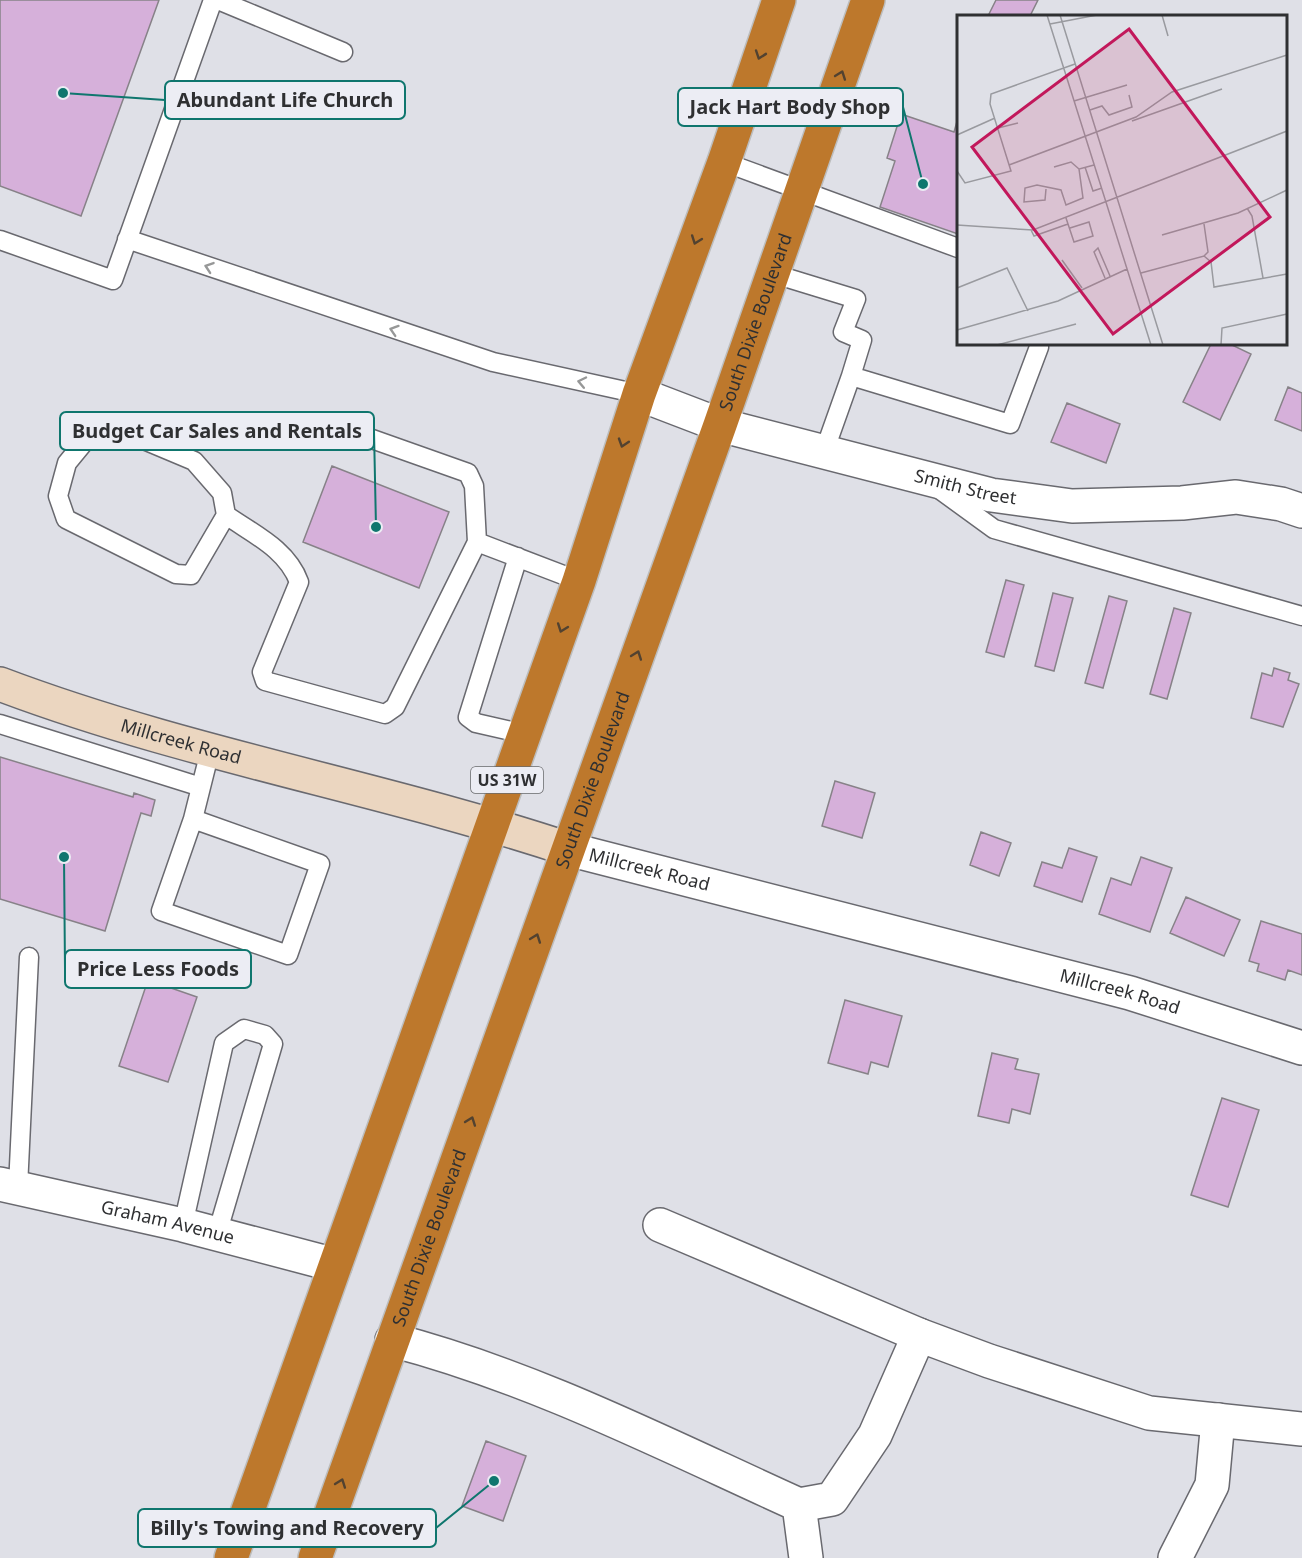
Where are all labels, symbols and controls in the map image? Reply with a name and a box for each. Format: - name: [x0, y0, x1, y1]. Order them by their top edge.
- inset map: [957, 15, 1287, 345]
- one-way arrow: [755, 49, 767, 60]
- one-way arrow: [833, 71, 846, 81]
- callout: Abundant Life Church: [165, 81, 405, 119]
- text: Abundant Life Church: [177, 86, 393, 113]
- callout: Jack Hart Body Shop: [678, 88, 903, 126]
- text: Jack Hart Body Shop: [688, 93, 890, 120]
- street label: South Dixie Boulevard: [713, 230, 797, 414]
- one-way arrow: [690, 234, 703, 244]
- one-way arrow: [204, 262, 215, 275]
- one-way arrow: [389, 325, 400, 337]
- one-way arrow: [577, 376, 587, 389]
- callout: Budget Car Sales and Rentals: [60, 412, 374, 450]
- text: Budget Car Sales and Rentals: [72, 417, 362, 444]
- one-way arrow: [618, 437, 630, 448]
- street label: Smith Street: [912, 463, 1018, 509]
- one-way arrow: [556, 622, 569, 633]
- one-way arrow: [630, 650, 643, 661]
- street label: South Dixie Boulevard: [549, 688, 635, 872]
- street label: Millcreek Road: [118, 712, 244, 769]
- road number: US 31W: [471, 767, 543, 793]
- street label: Millcreek Road: [587, 842, 713, 896]
- one-way arrow: [528, 933, 541, 944]
- callout: Price Less Foods: [65, 950, 251, 988]
- text: Price Less Foods: [77, 955, 239, 982]
- street label: Millcreek Road: [1057, 963, 1183, 1019]
- one-way arrow: [463, 1117, 476, 1127]
- street label: South Dixie Boulevard: [386, 1146, 471, 1329]
- street label: Graham Avenue: [99, 1194, 237, 1249]
- one-way arrow: [334, 1478, 347, 1489]
- callout: Billy's Towing and Recovery: [138, 1509, 436, 1547]
- text: Billy's Towing and Recovery: [150, 1514, 424, 1541]

